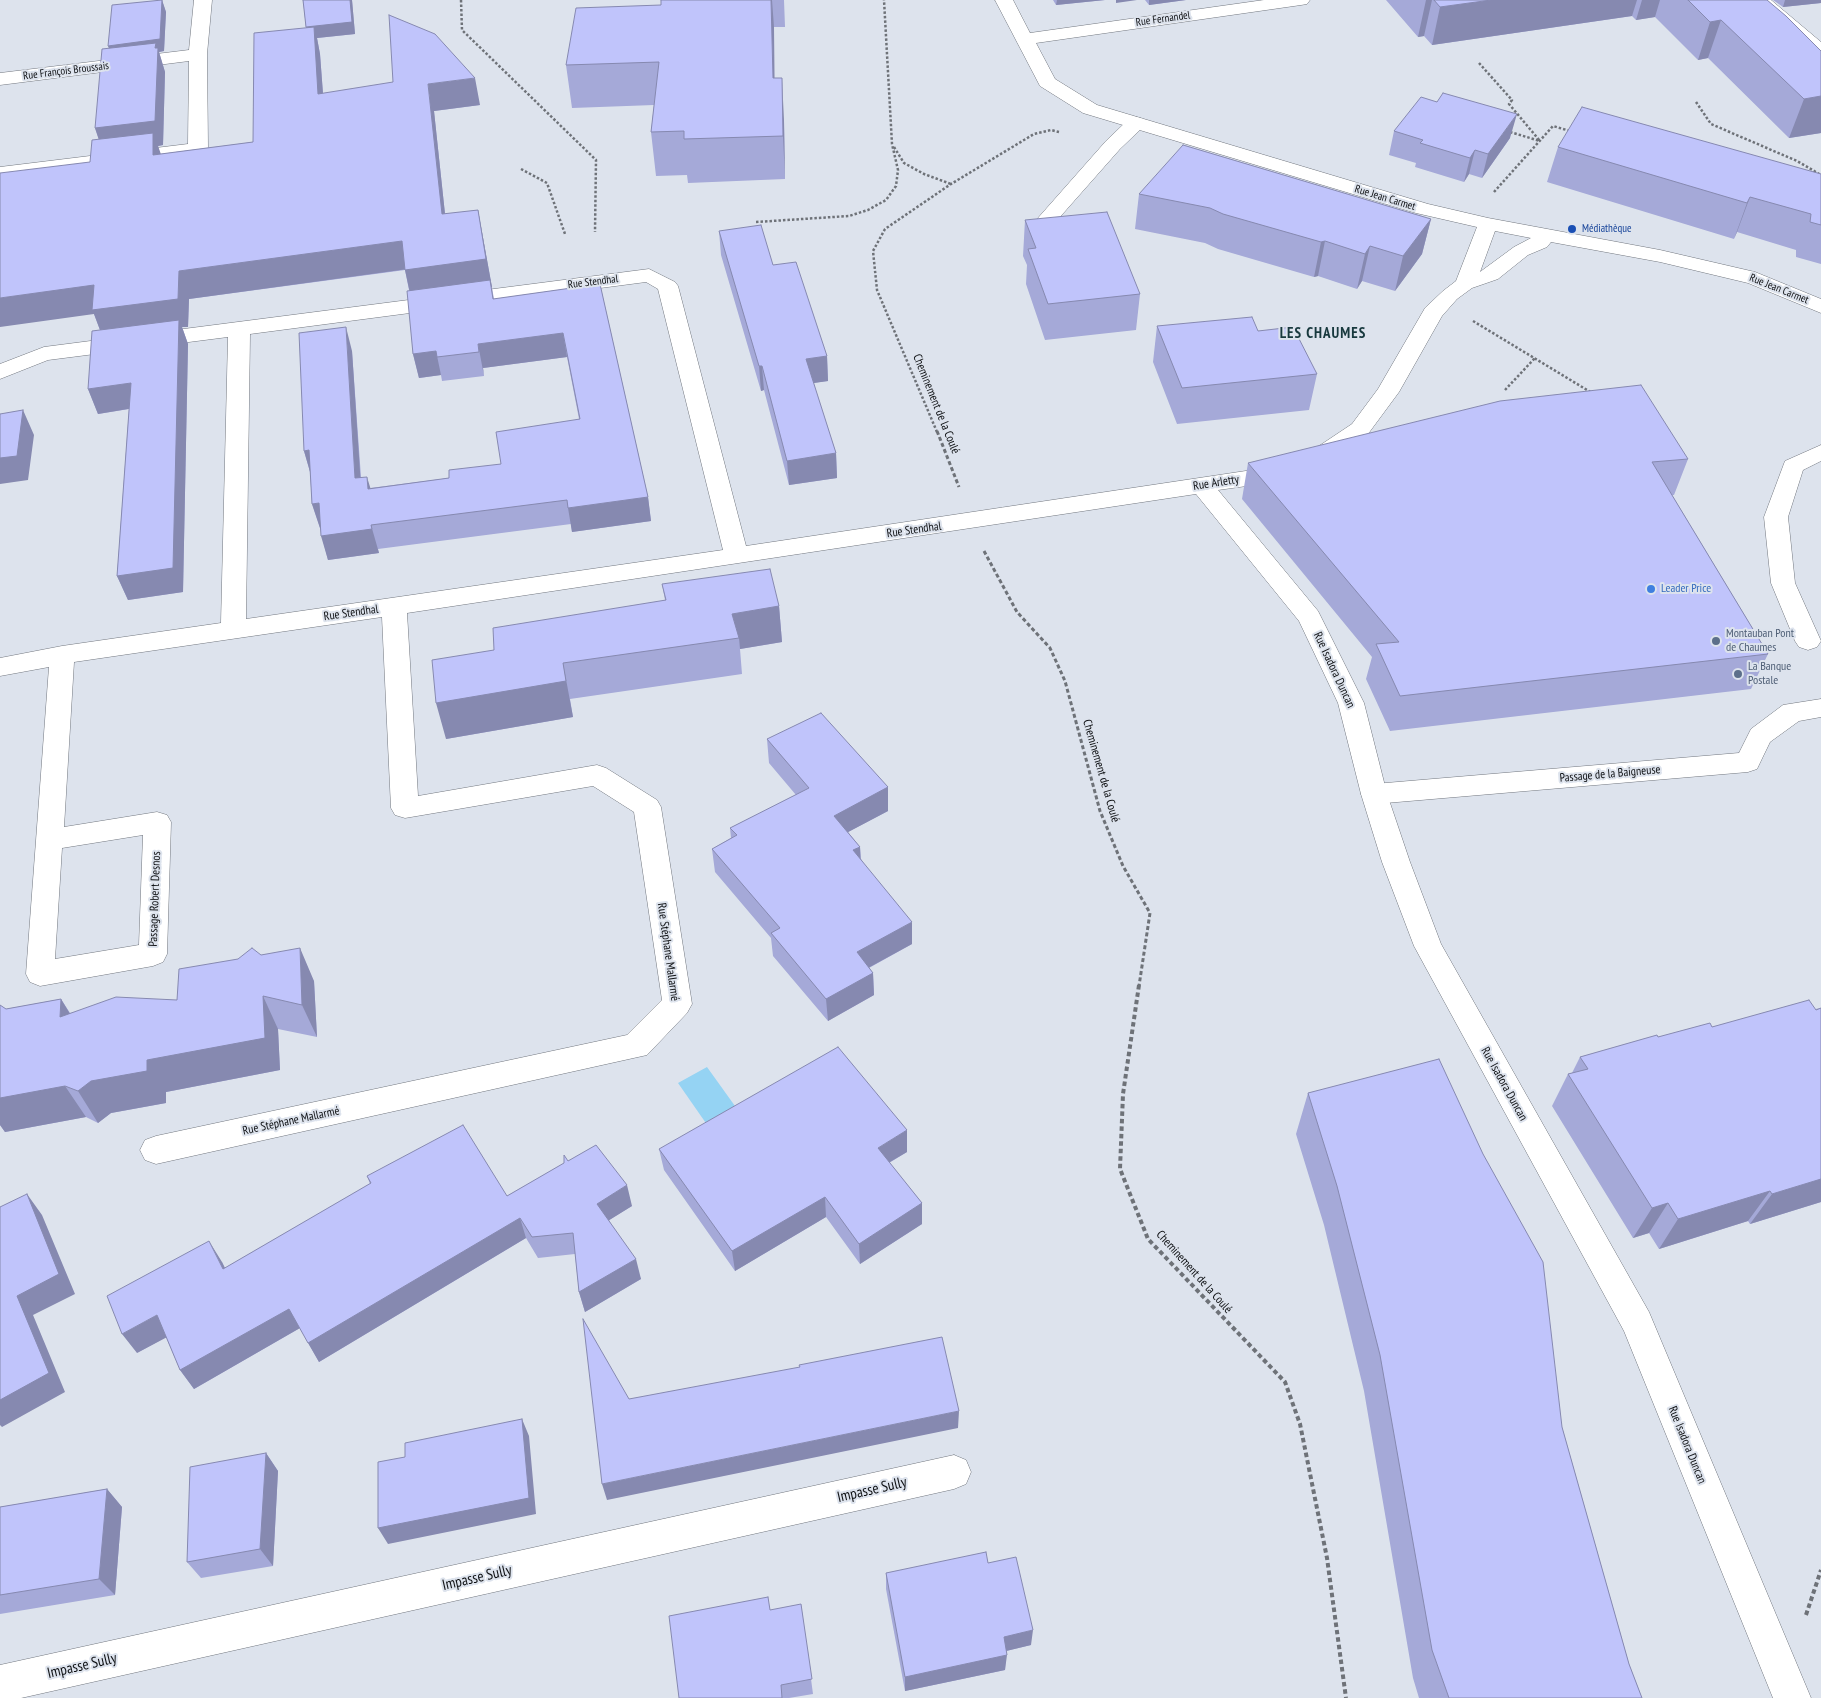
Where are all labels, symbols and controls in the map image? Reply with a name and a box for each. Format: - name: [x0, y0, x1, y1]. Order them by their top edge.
- street label: Rue Fernandel: [1135, 9, 1191, 29]
- street label: Rue François Broussais: [22, 59, 110, 83]
- street label: Rue Jean Carmet: [1353, 183, 1417, 213]
- place label: Médiathèque: [1582, 222, 1631, 236]
- marker: Médiathèque: [1566, 223, 1578, 235]
- street label: Rue Jean Carmet: [1747, 271, 1811, 307]
- street label: Rue Stendhal: [567, 272, 619, 292]
- district label: LES CHAUMES: [1278, 325, 1368, 343]
- street label: Cheminement de la Coulé: [909, 352, 963, 456]
- street label: Rue Arletty: [1192, 472, 1240, 494]
- street label: Rue Stendhal: [886, 519, 942, 541]
- place label: Leader Price: [1661, 582, 1711, 596]
- marker: Leader Price: [1645, 583, 1657, 595]
- street label: Rue Stendhal: [323, 602, 379, 624]
- place label: Montauban Pont de Chaumes: [1726, 627, 1794, 655]
- street label: Rue Isadora Duncan: [1310, 630, 1358, 710]
- marker: Montauban Pont de Chaumes: [1710, 635, 1722, 647]
- place label: La Banque Postale: [1748, 660, 1791, 688]
- marker: La Banque Postale: [1732, 668, 1744, 680]
- street label: Cheminement de la Coulé: [1079, 718, 1123, 824]
- street label: Passage de la Baigneuse: [1559, 762, 1661, 786]
- street label: Passage Robert Desnos: [146, 851, 164, 947]
- street label: Rue Stéphane Mallarmé: [654, 902, 682, 1002]
- street label: Rue Isadora Duncan: [1478, 1045, 1530, 1123]
- street label: Rue Stéphane Mallarmé: [241, 1104, 341, 1138]
- street label: Cheminement de la Coulé: [1153, 1228, 1235, 1316]
- street label: Rue Isadora Duncan: [1665, 1404, 1709, 1486]
- street label: Impasse Sully: [835, 1473, 909, 1507]
- street label: Impasse Sully: [440, 1561, 514, 1595]
- street label: Impasse Sully: [45, 1649, 119, 1683]

